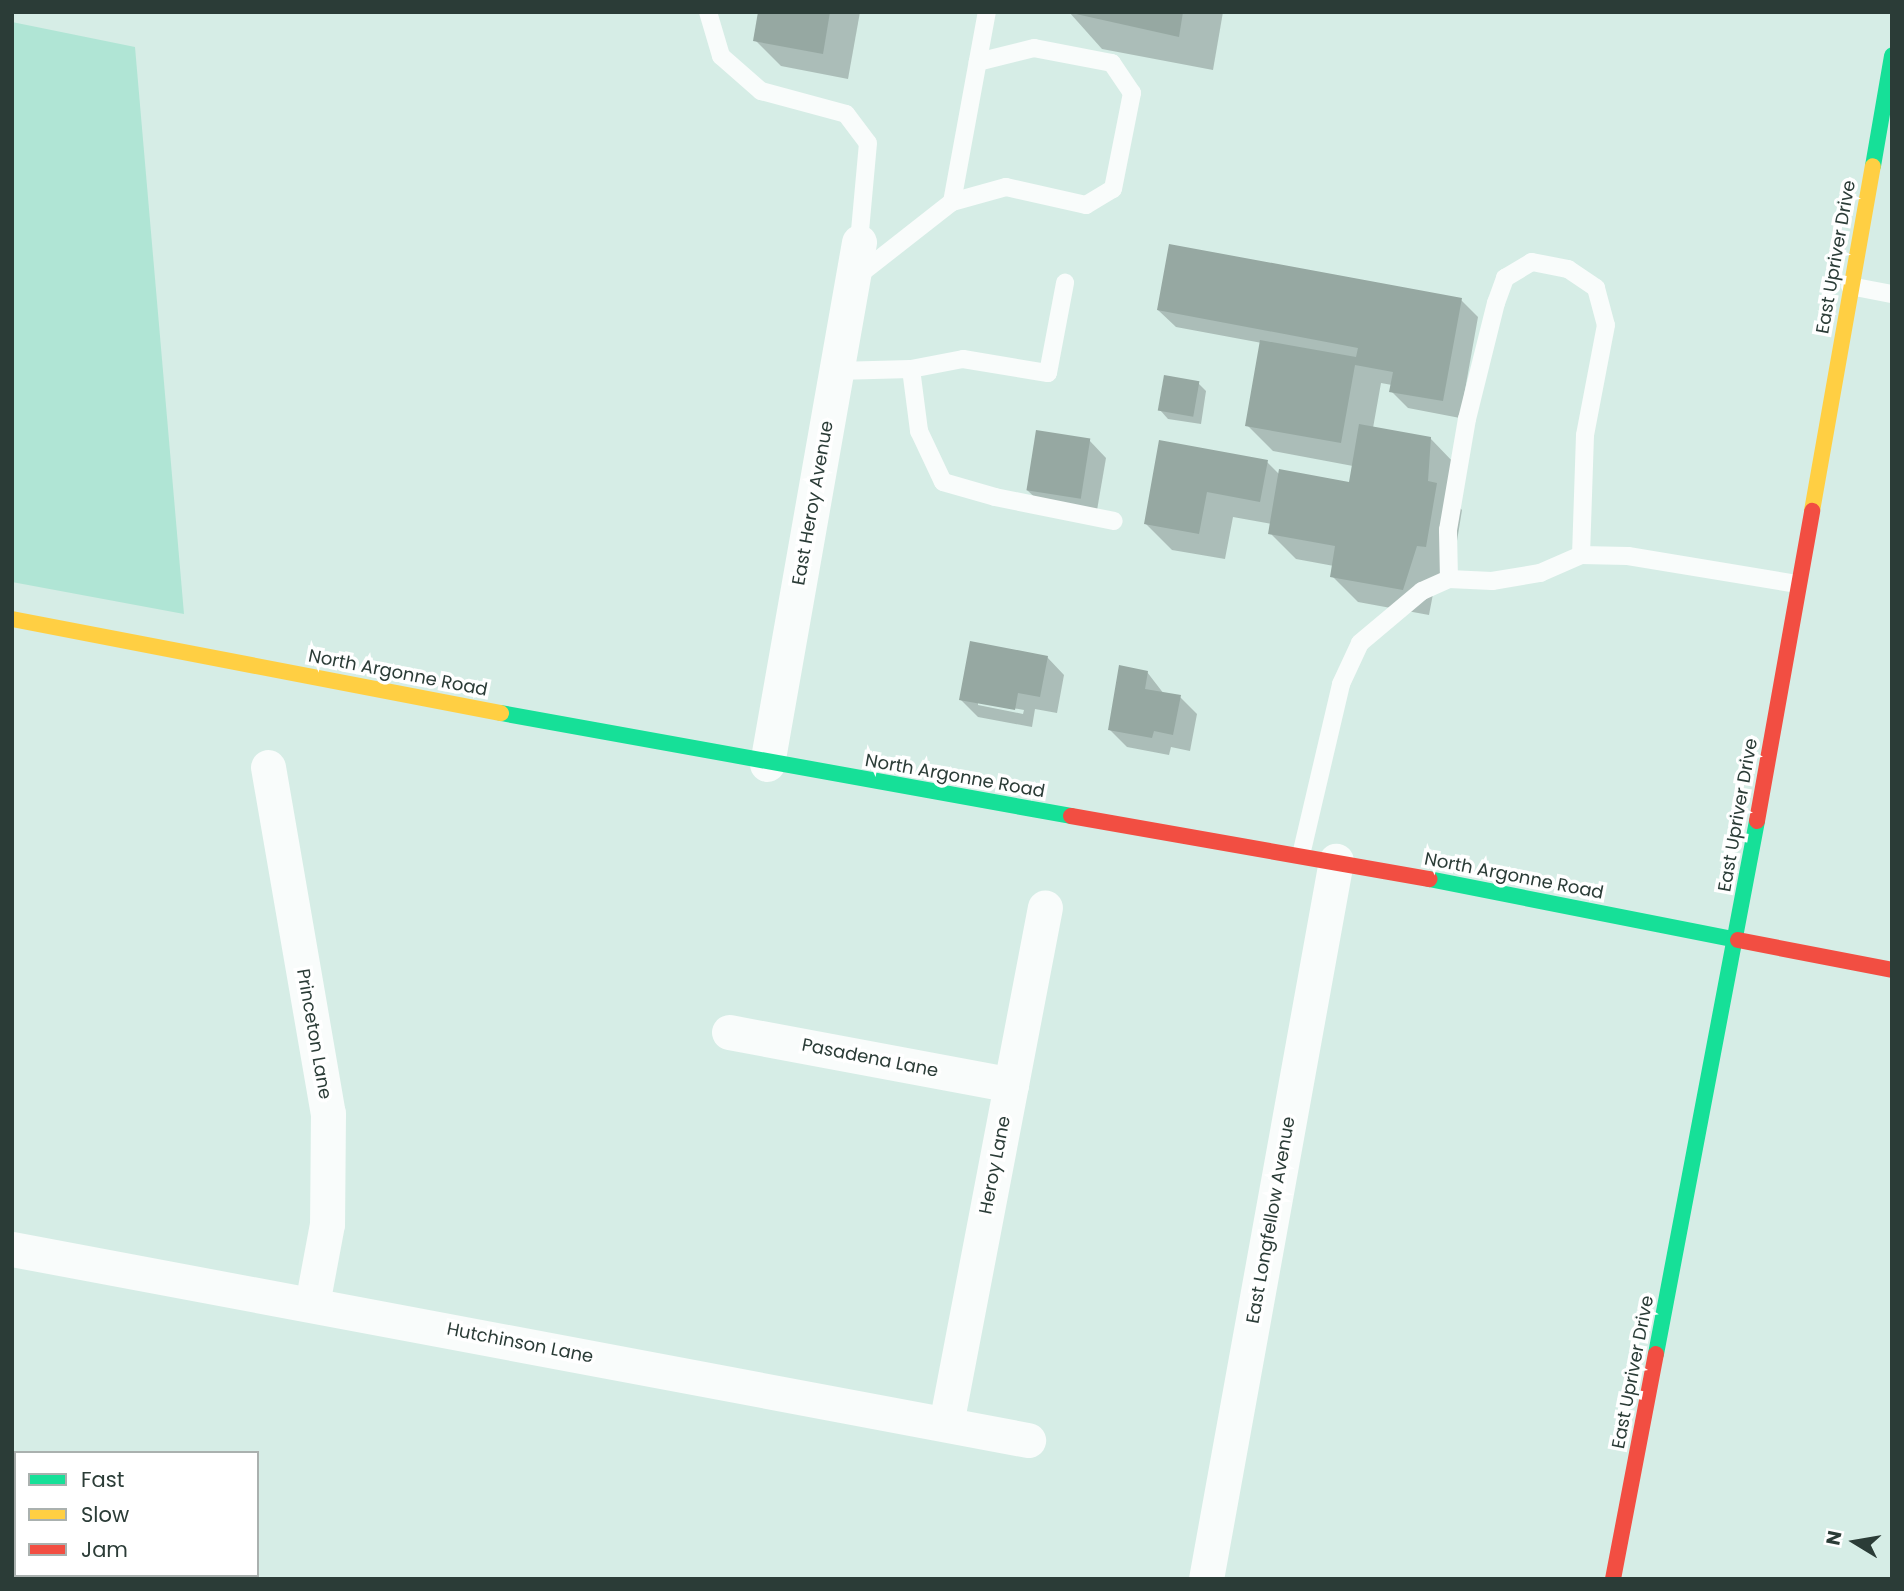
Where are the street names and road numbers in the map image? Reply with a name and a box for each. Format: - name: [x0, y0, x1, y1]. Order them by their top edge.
- street label: East Upriver Drive: [1812, 179, 1860, 335]
- street label: East Heroy Avenue: [788, 419, 838, 587]
- street label: North Argonne Road: [307, 645, 489, 701]
- street label: East Upriver Drive: [1714, 737, 1762, 893]
- street label: North Argonne Road: [863, 750, 1047, 802]
- street label: North Argonne Road: [1423, 848, 1605, 904]
- street label: Princeton Lane: [292, 967, 336, 1101]
- street label: Pasadena Lane: [800, 1034, 940, 1082]
- street label: Heroy Lane: [975, 1114, 1015, 1216]
- street label: East Longfellow Avenue: [1242, 1115, 1300, 1325]
- street label: East Upriver Drive: [1608, 1294, 1658, 1450]
- street label: Hutchinson Lane: [445, 1318, 595, 1368]

